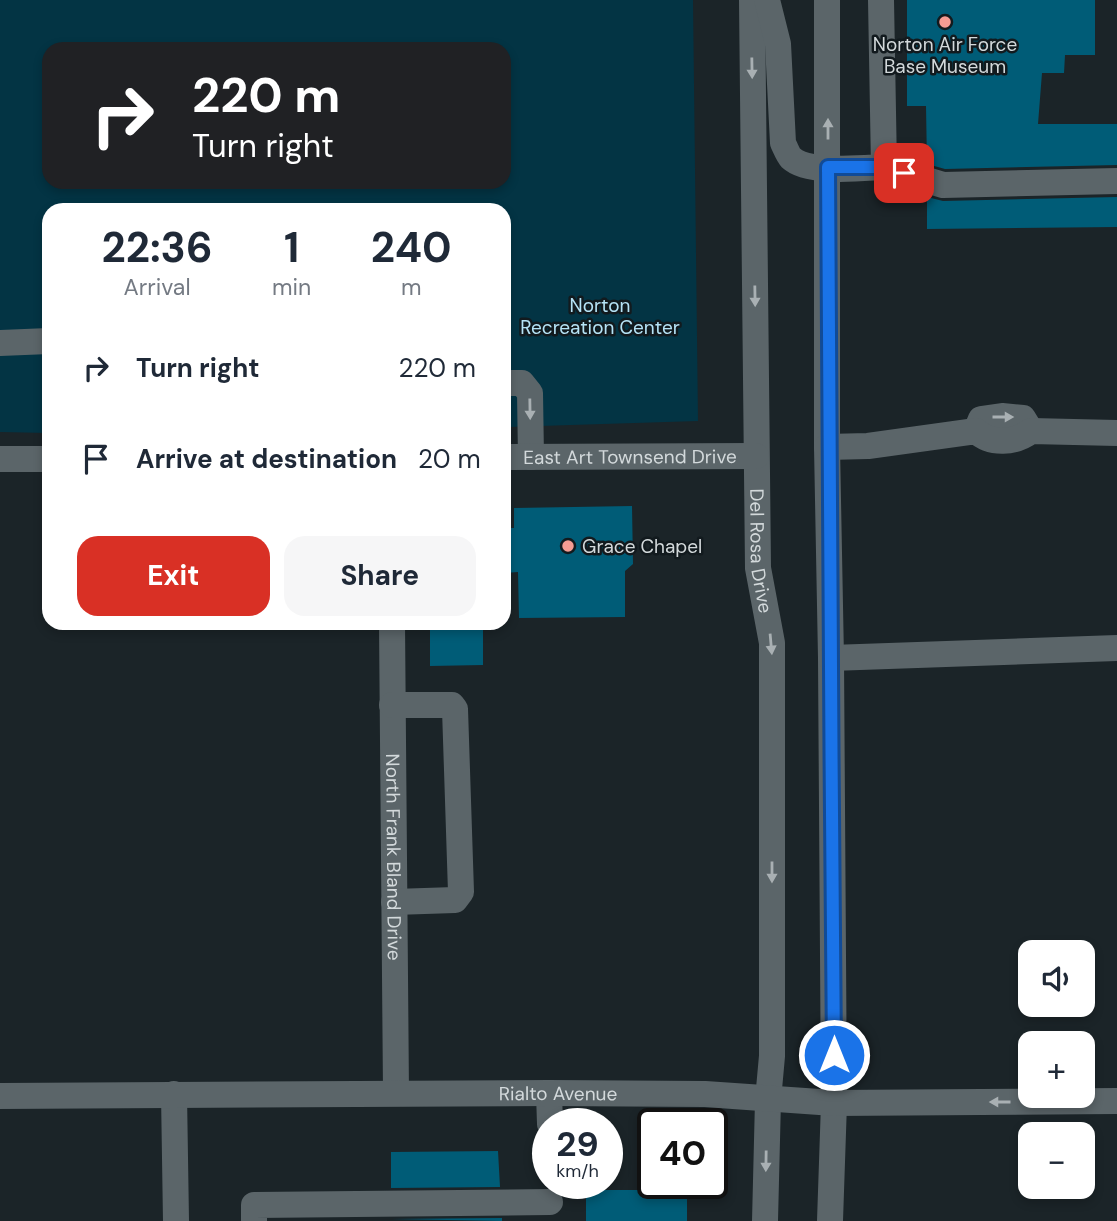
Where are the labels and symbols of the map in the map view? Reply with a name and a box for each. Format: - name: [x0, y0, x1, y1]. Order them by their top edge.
- marker: Norton Air Force Base Museum: [937, 14, 953, 30]
- place label: Norton Air Force Base Museum: [873, 32, 1017, 79]
- one-way arrow: [746, 57, 758, 79]
- one-way arrow: [822, 117, 834, 139]
- pin: [874, 143, 934, 203]
- one-way arrow: [749, 285, 760, 307]
- park label: Norton Recreation Center: [520, 293, 680, 340]
- one-way arrow: [524, 399, 536, 421]
- one-way arrow: [992, 411, 1014, 423]
- street label: East Art Townsend Drive: [523, 444, 737, 470]
- street label: Del Rosa Drive: [744, 488, 778, 615]
- place label: Grace Chapel: [582, 534, 702, 559]
- marker: Grace Chapel: [560, 538, 576, 554]
- one-way arrow: [766, 634, 777, 656]
- street label: North Frank Bland Drive: [380, 753, 407, 961]
- one-way arrow: [766, 861, 778, 883]
- position arrow: [797, 1018, 871, 1092]
- street label: Rialto Avenue: [499, 1081, 617, 1106]
- one-way arrow: [989, 1097, 1011, 1108]
- speed limit sign: 40: [637, 1108, 728, 1199]
- one-way arrow: [761, 1150, 772, 1172]

